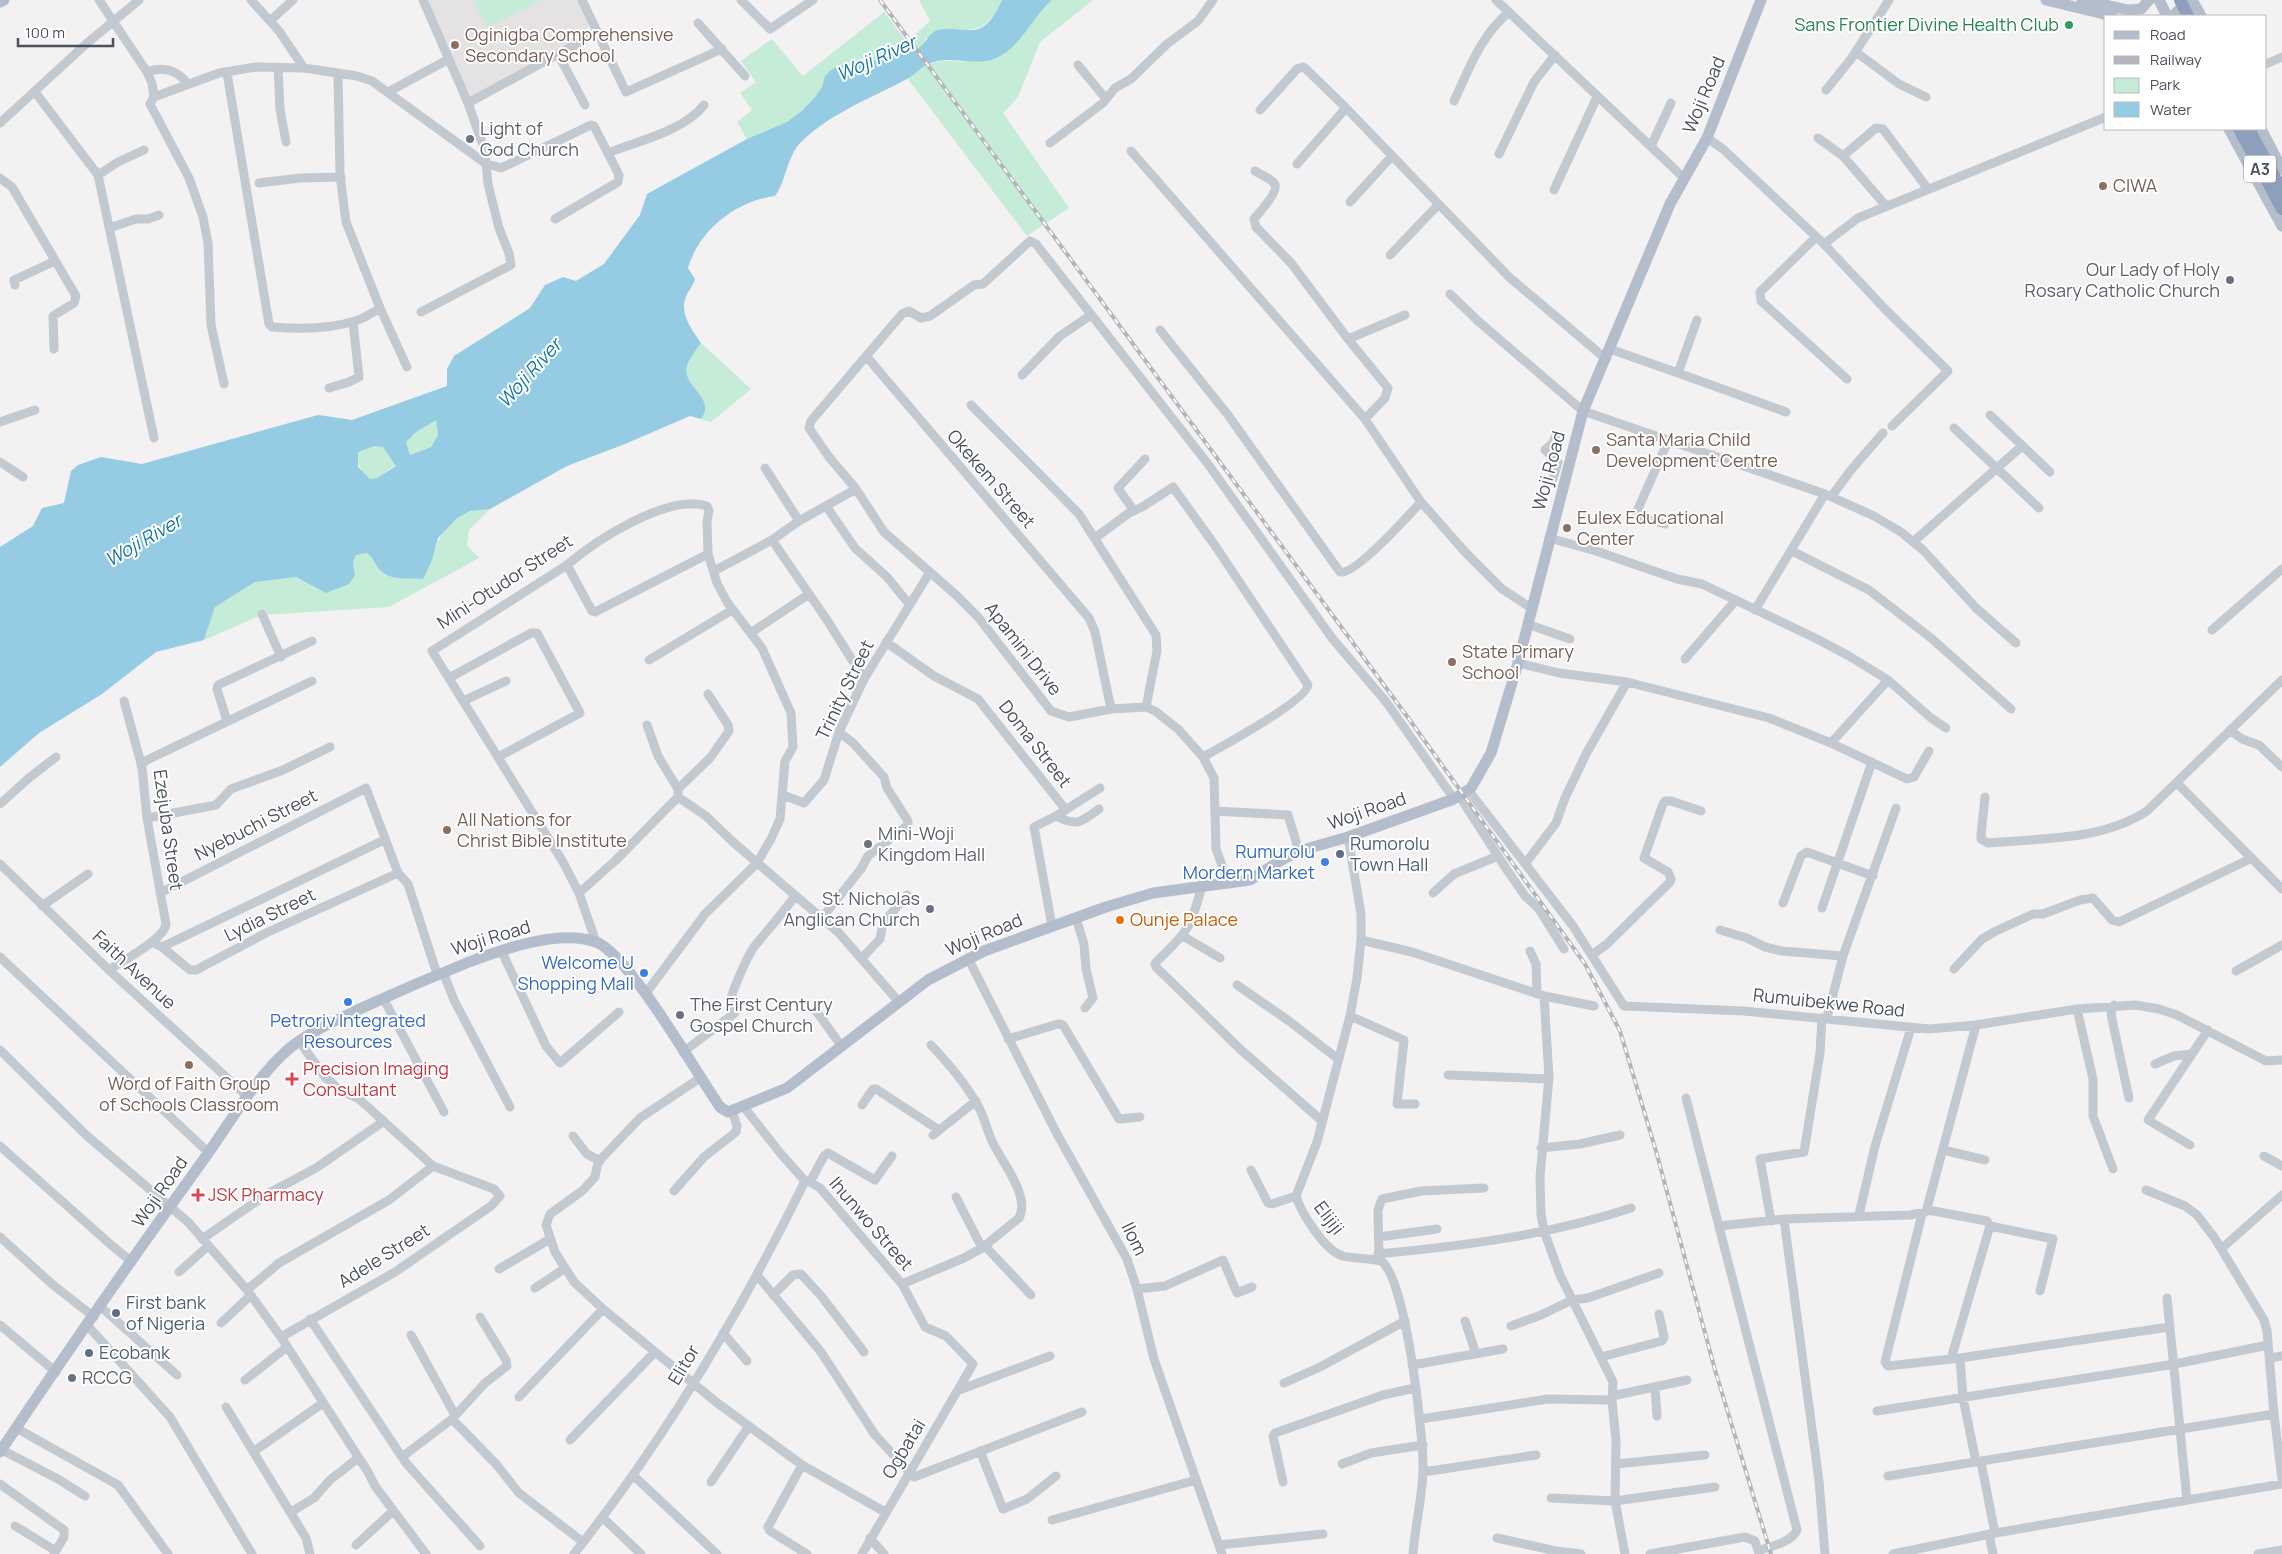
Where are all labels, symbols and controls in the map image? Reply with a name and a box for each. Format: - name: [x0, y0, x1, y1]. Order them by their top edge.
- place label: Sans Frontier Divine Health Club: [1794, 12, 2059, 36]
- scale bar: [18, 15, 112, 47]
- legend: [2104, 15, 2267, 130]
- marker: Sans Frontier Divine Health Club: [2063, 19, 2075, 31]
- text: 100 m: [25, 22, 65, 43]
- place label: Oginigba Comprehensive Secondary School: [465, 22, 674, 67]
- text: Road: [2150, 24, 2186, 45]
- water label: Woji River: [832, 28, 922, 87]
- marker: Oginigba Comprehensive Secondary School: [449, 39, 461, 51]
- text: Railway: [2150, 49, 2202, 70]
- street label: Woji Road: [1676, 52, 1730, 137]
- text: Park: [2150, 74, 2180, 95]
- text: Water: [2150, 99, 2192, 120]
- place label: Light of God Church: [480, 116, 579, 161]
- marker: Light of God Church: [464, 133, 476, 145]
- road number: A3: [2244, 156, 2276, 182]
- place label: CIWA: [2113, 173, 2158, 197]
- marker: CIWA: [2097, 180, 2109, 192]
- place label: Our Lady of Holy Rosary Catholic Church: [2025, 257, 2220, 302]
- marker: Our Lady of Holy Rosary Catholic Church: [2224, 274, 2236, 286]
- water label: Woji River: [491, 331, 568, 413]
- street label: Okekem Street: [942, 424, 1041, 533]
- place label: Santa Maria Child Development Centre: [1606, 427, 1778, 472]
- street label: Woji Road: [1526, 428, 1570, 513]
- marker: Santa Maria Child Development Centre: [1590, 444, 1602, 456]
- place label: Eulex Educational Center: [1577, 505, 1724, 550]
- water label: Woji River: [100, 507, 188, 572]
- marker: Eulex Educational Center: [1561, 522, 1573, 534]
- street label: Mini-Otudor Street: [432, 528, 577, 634]
- street label: Apamini Drive: [980, 597, 1068, 700]
- street label: Trinity Street: [810, 636, 879, 744]
- place label: State Primary School: [1462, 639, 1574, 684]
- marker: State Primary School: [1446, 656, 1458, 668]
- street label: Doma Street: [994, 695, 1077, 792]
- street label: Ezejuba Street: [149, 768, 189, 892]
- street label: Nyebuchi Street: [190, 783, 321, 865]
- street label: Woji Road: [1324, 785, 1409, 835]
- place label: All Nations for Christ Bible Institute: [457, 807, 627, 852]
- place label: Mini-Woji Kingdom Hall: [878, 821, 985, 866]
- marker: All Nations for Christ Bible Institute: [441, 824, 453, 836]
- place label: Rumorolu Town Hall: [1350, 831, 1430, 876]
- marker: Mini-Woji Kingdom Hall: [862, 838, 874, 850]
- place label: Rumurolu Mordern Market: [1183, 839, 1315, 884]
- marker: Rumorolu Town Hall: [1334, 848, 1346, 860]
- marker: Rumurolu Mordern Market: [1319, 856, 1331, 868]
- street label: Lydia Street: [220, 882, 319, 947]
- place label: St. Nicholas Anglican Church: [783, 886, 920, 931]
- marker: St. Nicholas Anglican Church: [924, 903, 936, 915]
- street label: Woji Road: [941, 907, 1026, 961]
- place label: Ounje Palace: [1130, 907, 1238, 931]
- street label: Woji Road: [448, 914, 533, 960]
- marker: Ounje Palace: [1114, 914, 1126, 926]
- street label: Faith Avenue: [88, 924, 182, 1014]
- place label: Welcome U Shopping Mall: [518, 950, 634, 995]
- marker: Welcome U Shopping Mall: [638, 967, 650, 979]
- street label: Rumuibekwe Road: [1752, 982, 1906, 1022]
- place label: The First Century Gospel Church: [690, 992, 833, 1037]
- marker: Petroriv Integrated Resources: [342, 996, 354, 1008]
- place label: Petroriv Integrated Resources: [270, 1008, 426, 1053]
- marker: The First Century Gospel Church: [674, 1009, 686, 1021]
- place label: Precision Imaging Consultant: [303, 1056, 449, 1101]
- marker: Word of Faith Group of Schools Classroom: [183, 1059, 195, 1071]
- place label: Word of Faith Group of Schools Classroom: [99, 1071, 279, 1116]
- marker: Precision Imaging Consultant: [285, 1072, 299, 1086]
- street label: Woji Road: [126, 1151, 192, 1232]
- street label: Ihunwo Street: [824, 1171, 919, 1275]
- place label: JSK Pharmacy: [208, 1182, 324, 1206]
- marker: JSK Pharmacy: [192, 1189, 204, 1201]
- street label: Elijiji: [1309, 1196, 1350, 1239]
- street label: Adele Street: [333, 1217, 434, 1293]
- street label: Ilom: [1117, 1218, 1153, 1259]
- place label: First bank of Nigeria: [126, 1290, 207, 1335]
- marker: First bank of Nigeria: [110, 1307, 122, 1319]
- place label: Ecobank: [99, 1340, 171, 1364]
- street label: Elitor: [662, 1340, 705, 1389]
- marker: Ecobank: [83, 1347, 95, 1359]
- place label: RCCG: [82, 1365, 132, 1389]
- marker: RCCG: [66, 1372, 78, 1384]
- street label: Ogbatai: [876, 1414, 930, 1483]

